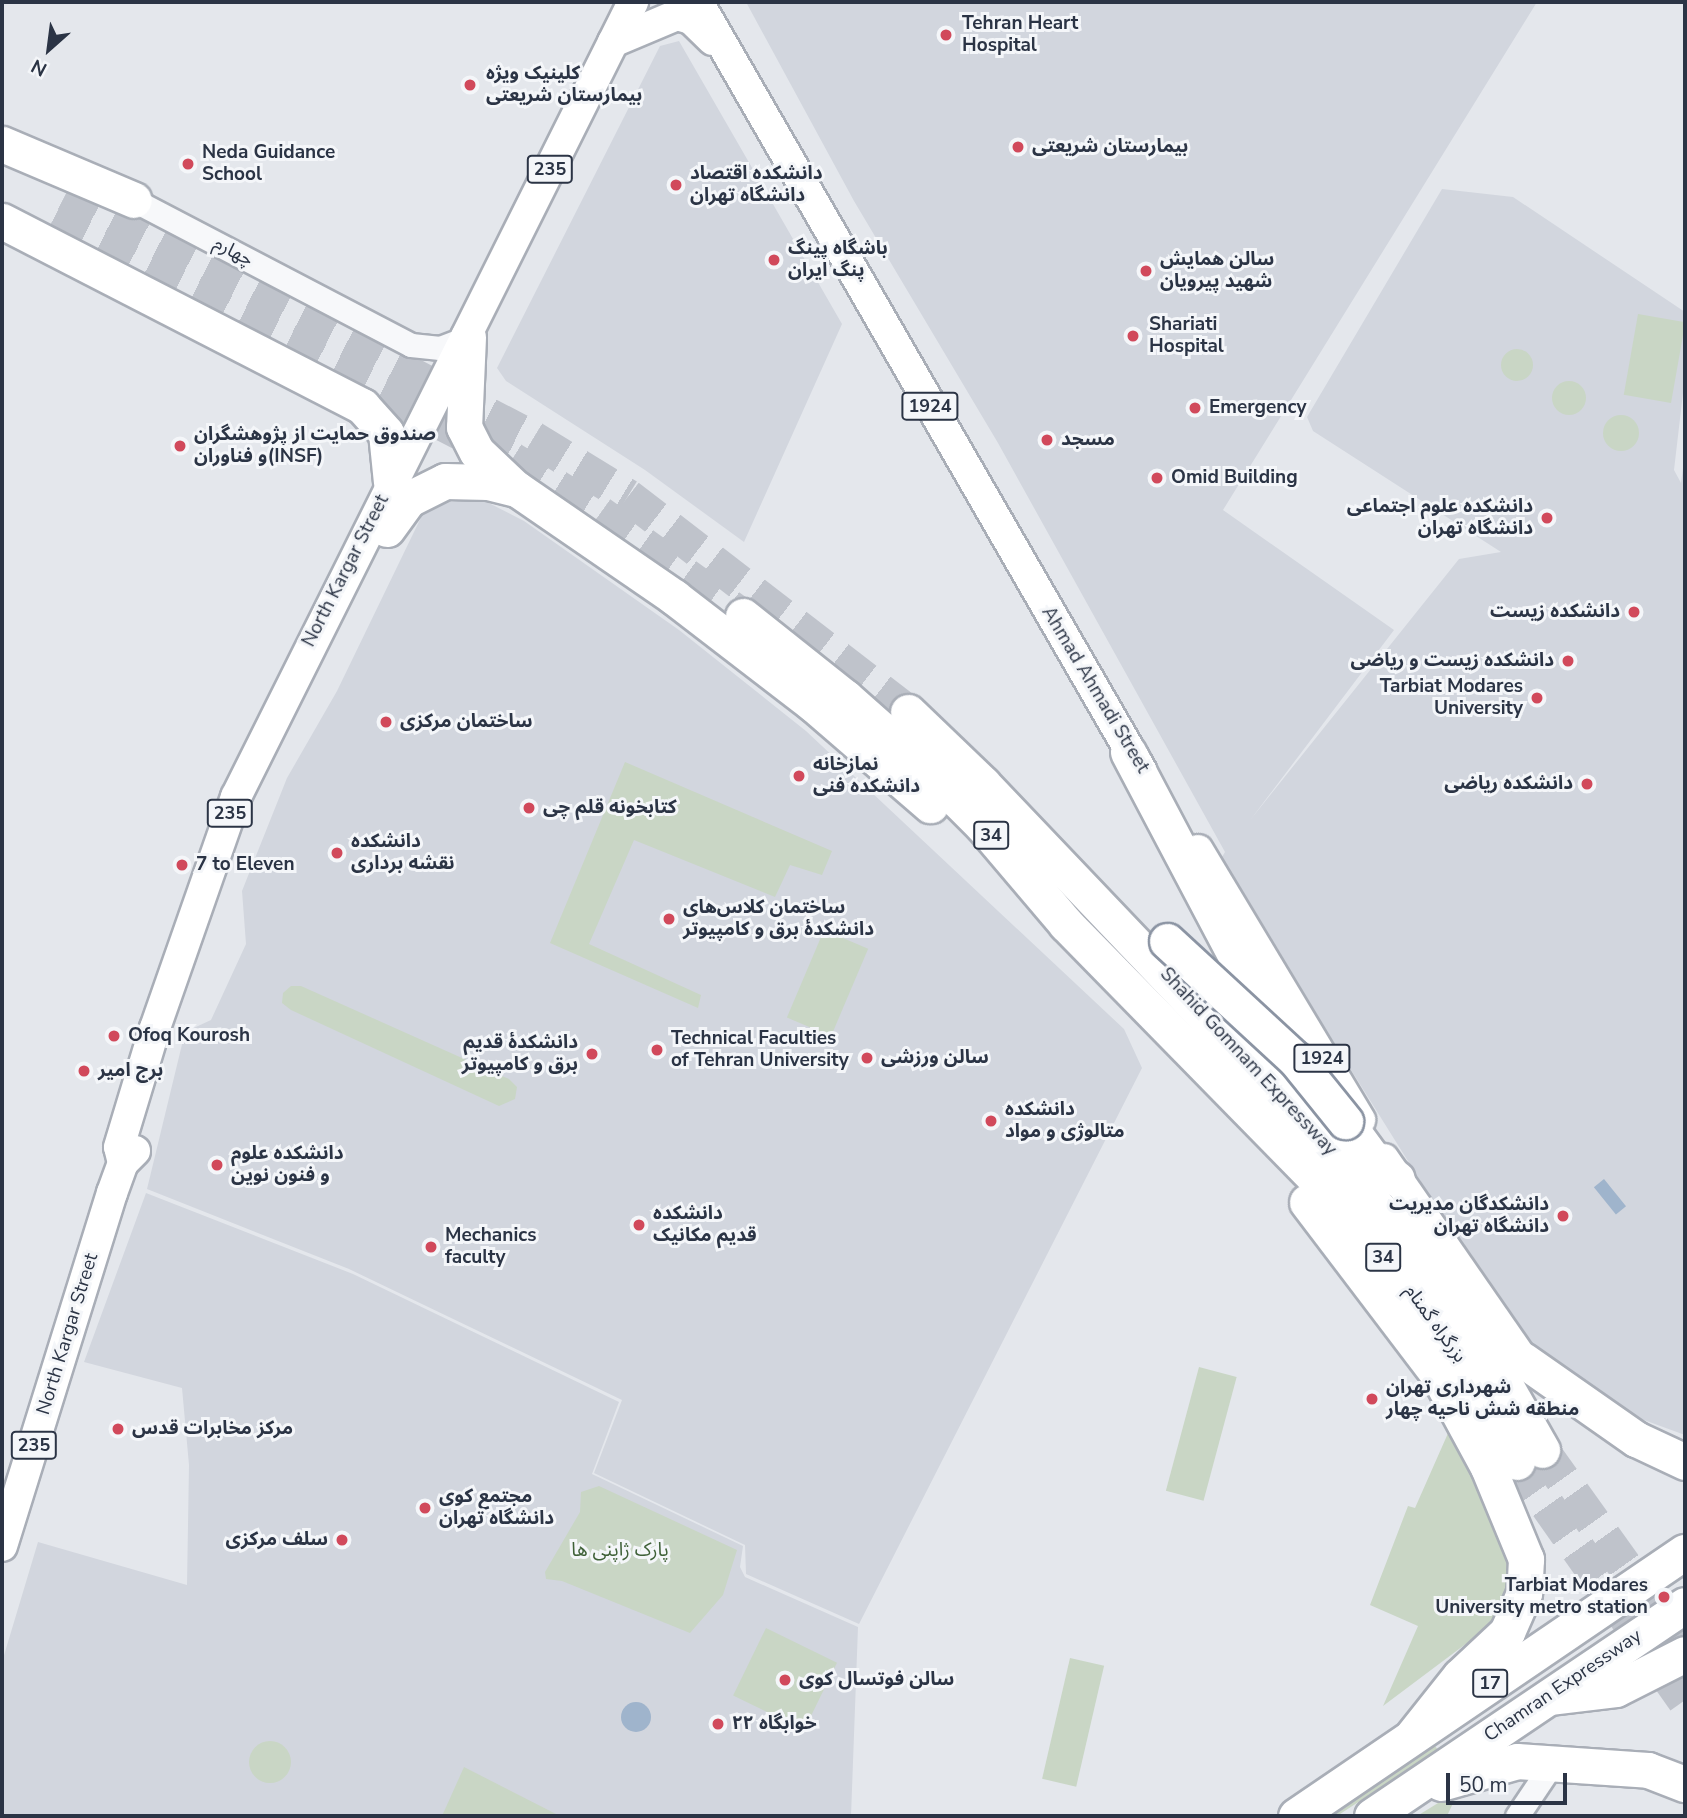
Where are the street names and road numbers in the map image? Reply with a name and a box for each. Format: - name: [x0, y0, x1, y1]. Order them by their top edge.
- road number: 235: [526, 154, 574, 184]
- street label: چهارم: [209, 232, 257, 272]
- road number: 1924: [900, 392, 960, 420]
- street label: North Kargar Street: [298, 491, 394, 651]
- street label: Ahmad Ahmadi Street: [1036, 603, 1154, 777]
- road number: 235: [205, 798, 254, 828]
- road number: 34: [972, 820, 1010, 850]
- street label: Shahid Gomnam Expressway: [1155, 963, 1341, 1161]
- road number: 1924: [1292, 1044, 1352, 1072]
- road number: 34: [1364, 1242, 1402, 1272]
- street label: North Kargar Street: [33, 1251, 103, 1417]
- street label: بزرگراه گمنام: [1399, 1281, 1471, 1367]
- road number: 235: [9, 1430, 58, 1460]
- street label: Chamran Expressway: [1480, 1625, 1646, 1747]
- road number: 17: [1471, 1668, 1509, 1698]

